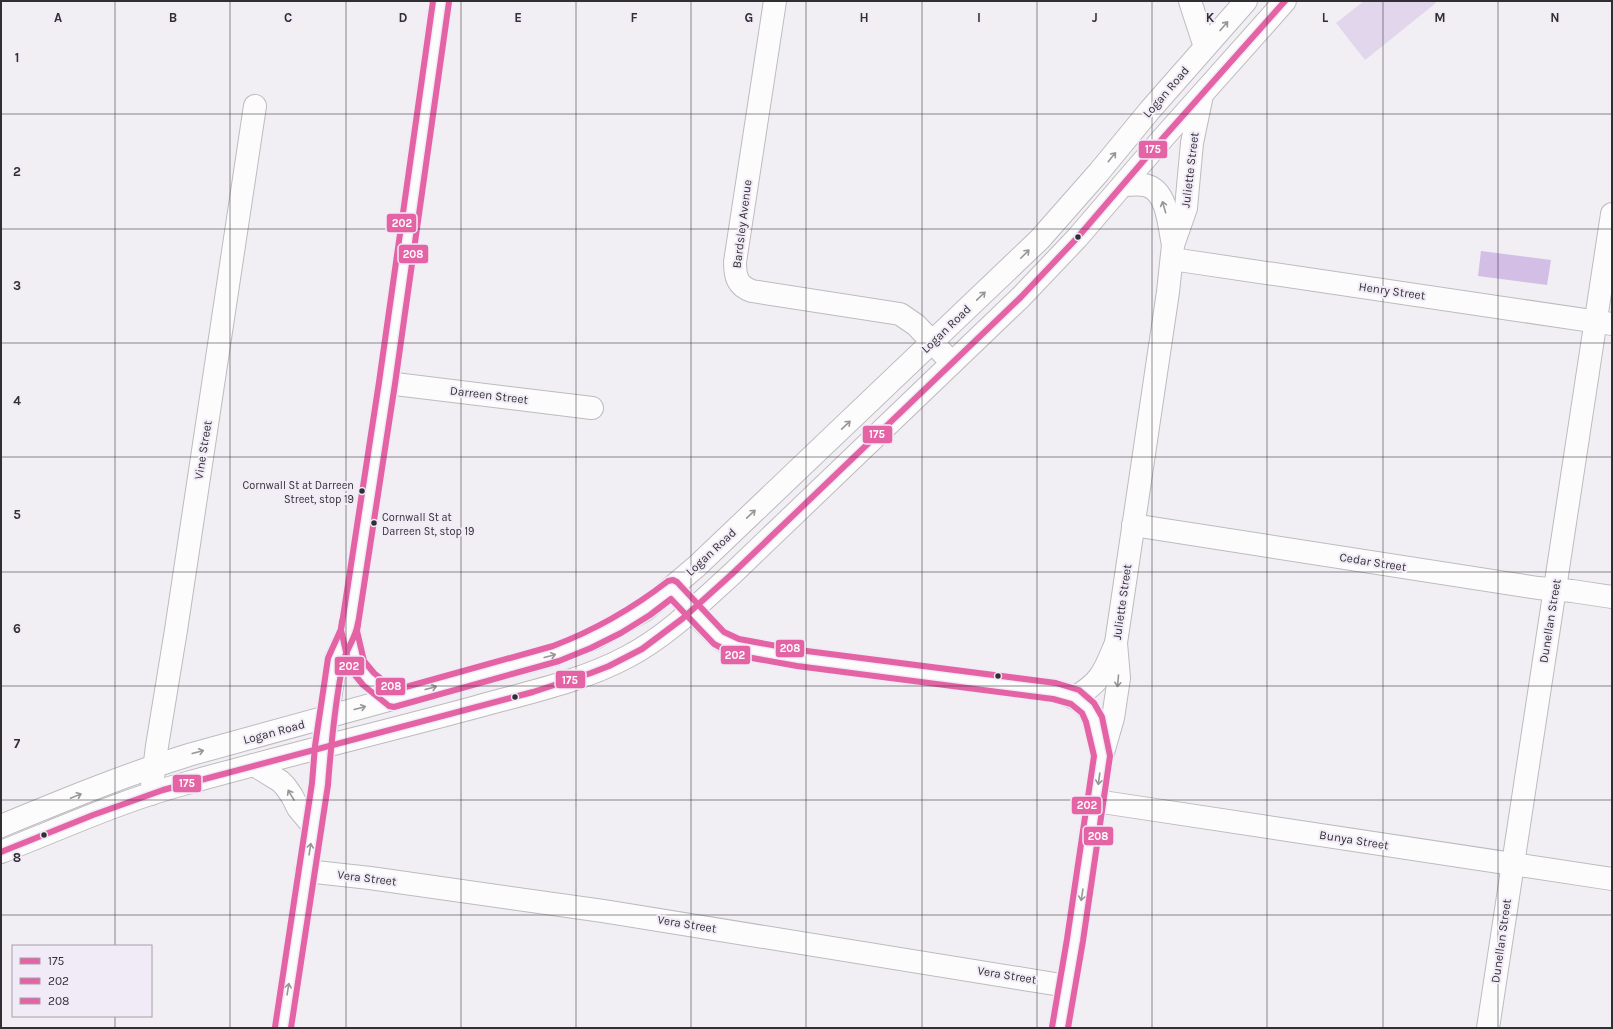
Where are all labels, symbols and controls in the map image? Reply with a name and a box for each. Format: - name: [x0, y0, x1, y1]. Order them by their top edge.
- text: A: [54, 10, 62, 25]
- text: B: [169, 10, 177, 25]
- text: C: [284, 10, 292, 25]
- text: D: [399, 10, 408, 25]
- text: E: [514, 10, 522, 25]
- text: F: [630, 10, 638, 25]
- text: G: [745, 10, 753, 25]
- text: H: [859, 10, 869, 25]
- text: I: [977, 10, 981, 25]
- text: J: [1092, 10, 1098, 25]
- text: K: [1206, 10, 1215, 25]
- text: L: [1322, 10, 1329, 25]
- text: M: [1434, 10, 1446, 25]
- text: N: [1550, 10, 1560, 25]
- one-way arrow: [1219, 21, 1228, 31]
- text: 1: [15, 50, 19, 65]
- street label: Logan Road: [1140, 64, 1192, 120]
- street label: Juliette Street: [1178, 131, 1202, 209]
- line badge: 175: [1138, 140, 1168, 159]
- text: 175: [1145, 143, 1161, 156]
- one-way arrow: [1107, 151, 1116, 162]
- text: 2: [13, 164, 21, 179]
- street label: Bardsley Avenue: [730, 179, 754, 269]
- one-way arrow: [1160, 201, 1167, 214]
- line badge: 202: [386, 213, 417, 233]
- text: 202: [392, 217, 412, 230]
- unlabelled marker: [1073, 232, 1083, 242]
- line badge: 208: [398, 244, 429, 264]
- text: 208: [403, 248, 423, 261]
- one-way arrow: [1020, 249, 1030, 259]
- text: 3: [13, 278, 21, 293]
- street label: Henry Street: [1358, 279, 1427, 303]
- one-way arrow: [976, 291, 986, 301]
- street label: Logan Road: [918, 302, 974, 356]
- street label: Darreen Street: [449, 383, 529, 407]
- text: 4: [13, 393, 21, 408]
- street label: Vine Street: [191, 419, 215, 480]
- one-way arrow: [841, 420, 851, 430]
- line badge: 175: [862, 425, 893, 444]
- text: 175: [869, 428, 885, 441]
- place label: Cornwall St at Darreen Street, stop 19: [242, 479, 354, 506]
- marker: Cornwall St at Darreen Street, stop 19: [357, 486, 367, 496]
- text: 5: [13, 507, 21, 522]
- one-way arrow: [746, 510, 756, 519]
- place label: Cornwall St at Darreen St, stop 19: [382, 511, 475, 538]
- marker: Cornwall St at Darreen St, stop 19: [369, 518, 379, 528]
- street label: Logan Road: [683, 525, 739, 579]
- street label: Cedar Street: [1339, 550, 1408, 574]
- street label: Juliette Street: [1110, 563, 1134, 641]
- street label: Dunellan Street: [1536, 577, 1564, 664]
- text: 6: [13, 621, 21, 636]
- line badge: 208: [775, 639, 805, 658]
- text: 208: [780, 642, 800, 655]
- line badge: 202: [720, 645, 751, 665]
- text: 202: [725, 649, 745, 662]
- one-way arrow: [543, 651, 556, 659]
- line badge: 202: [334, 656, 365, 676]
- text: 202: [339, 660, 359, 673]
- line badge: 175: [555, 670, 586, 689]
- unlabelled marker: [993, 671, 1003, 681]
- text: 175: [562, 674, 578, 687]
- one-way arrow: [1115, 674, 1122, 687]
- line badge: 208: [375, 677, 406, 696]
- text: 208: [381, 680, 401, 693]
- one-way arrow: [424, 684, 437, 691]
- unlabelled marker: [510, 692, 520, 702]
- one-way arrow: [354, 703, 367, 711]
- street label: Logan Road: [242, 717, 306, 747]
- text: 7: [14, 736, 21, 751]
- one-way arrow: [192, 748, 205, 755]
- one-way arrow: [1095, 772, 1103, 785]
- line badge: 175: [172, 774, 202, 793]
- text: 175: [179, 777, 195, 790]
- one-way arrow: [287, 789, 295, 801]
- one-way arrow: [69, 791, 81, 799]
- line badge: 202: [1071, 796, 1102, 815]
- text: 202: [1077, 799, 1097, 812]
- line badge: 208: [1083, 826, 1114, 846]
- street label: Bunya Street: [1318, 828, 1390, 852]
- unlabelled marker: [39, 830, 49, 840]
- text: 208: [1088, 830, 1108, 843]
- one-way arrow: [306, 843, 314, 856]
- text: 8: [13, 850, 21, 865]
- street label: Vera Street: [337, 867, 398, 889]
- one-way arrow: [1078, 888, 1086, 901]
- street label: Dunellan Street: [1488, 897, 1514, 984]
- street label: Vera Street: [657, 912, 718, 936]
- legend: [12, 945, 152, 1017]
- text: 175: [48, 954, 65, 968]
- street label: Vera Street: [977, 963, 1038, 987]
- text: 202: [48, 974, 69, 988]
- one-way arrow: [284, 983, 292, 996]
- text: 208: [48, 994, 69, 1008]

